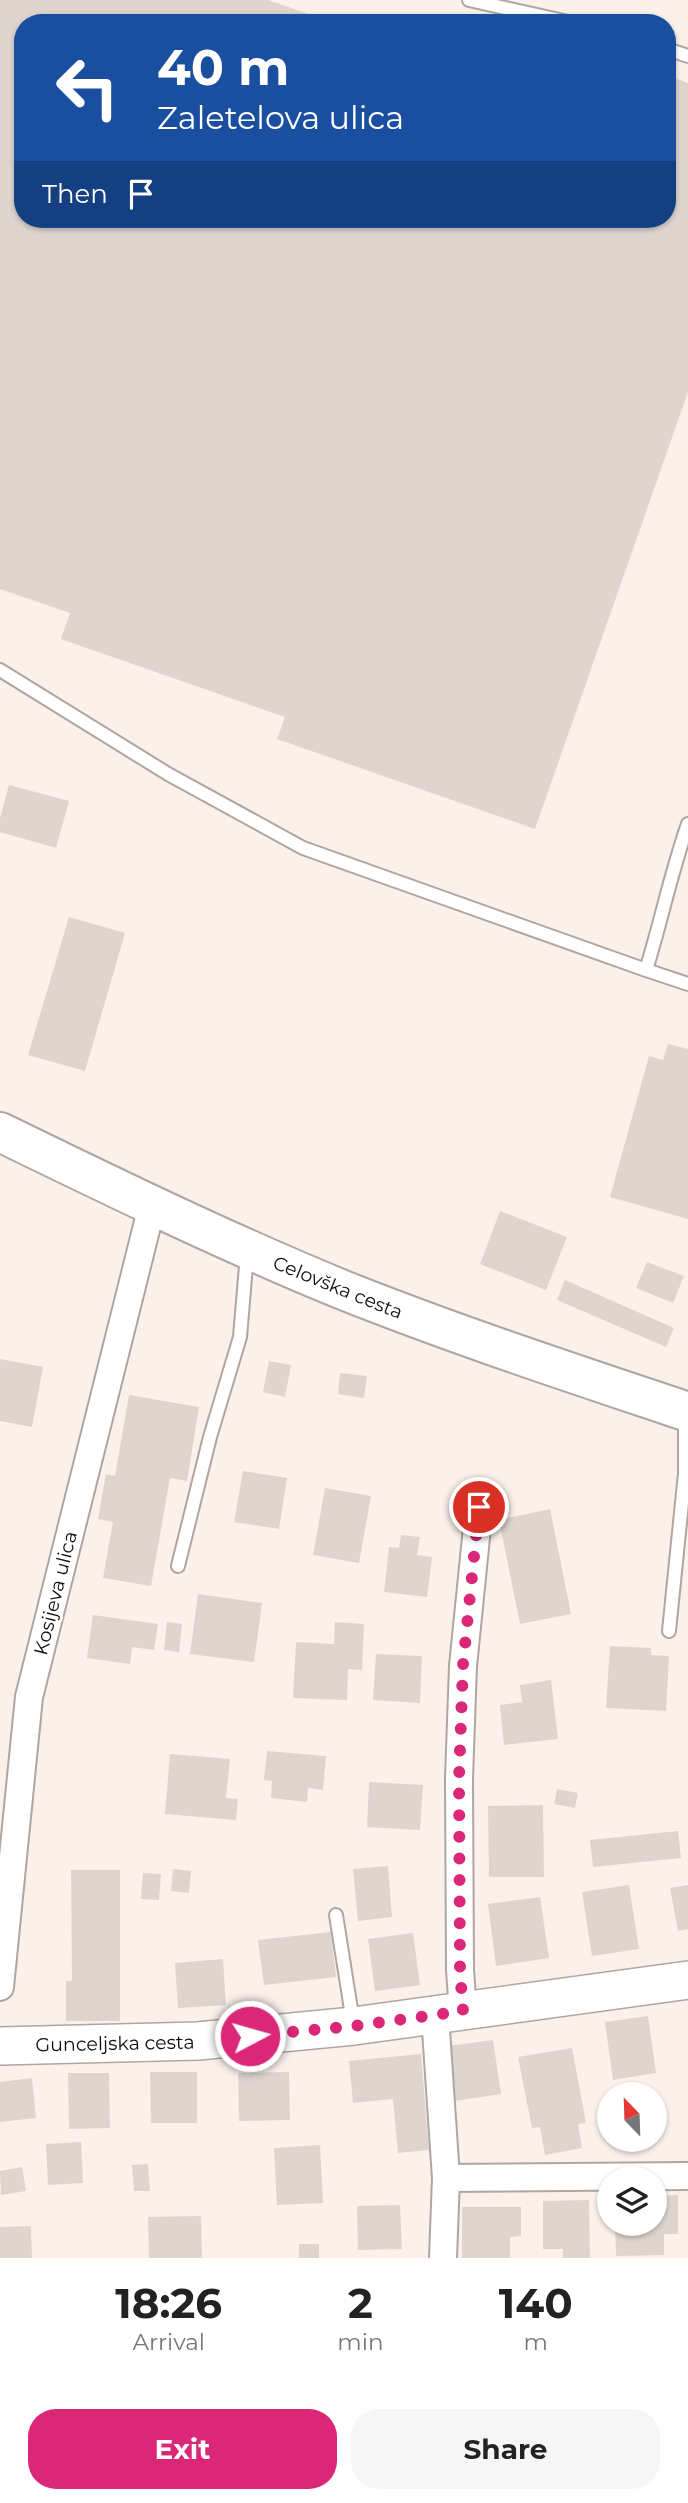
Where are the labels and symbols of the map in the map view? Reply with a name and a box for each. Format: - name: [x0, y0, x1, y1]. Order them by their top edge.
- street label: Celovška cesta: [270, 1251, 406, 1324]
- pin: [449, 1477, 509, 1537]
- street label: Kosijeva ulica: [29, 1529, 82, 1657]
- position arrow: [213, 1999, 287, 2073]
- street label: Gunceljska cesta: [35, 2031, 195, 2056]
- north arrow: [597, 2082, 667, 2152]

